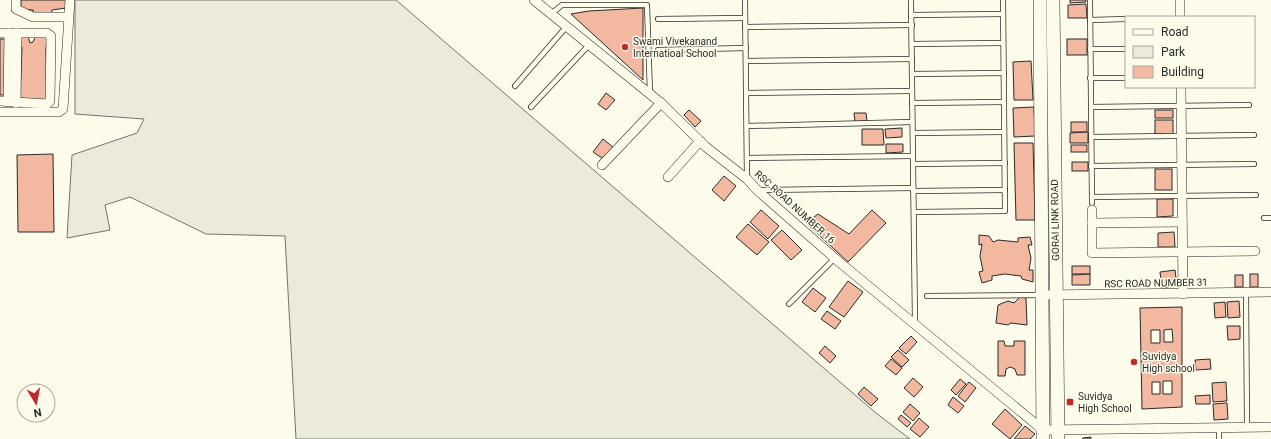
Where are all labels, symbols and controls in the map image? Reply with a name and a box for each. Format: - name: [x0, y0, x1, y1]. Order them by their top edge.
- legend: [1125, 16, 1255, 88]
- text: Road: [1161, 25, 1189, 39]
- place label: Swami Vivekanand Internatioal School: [633, 36, 717, 59]
- marker: Swami Vivekanand Internatioal School: [620, 42, 630, 52]
- text: Park: [1161, 45, 1186, 59]
- text: Building: [1161, 65, 1204, 79]
- street label: RSC ROAD NUMBER 16: [753, 168, 838, 246]
- street label: GORAI LINK ROAD: [1049, 179, 1061, 261]
- street label: RSC ROAD NUMBER 31: [1104, 277, 1208, 289]
- place label: Suvidya High school: [1142, 351, 1195, 374]
- marker: Suvidya High school: [1129, 357, 1139, 367]
- north arrow: [16, 383, 56, 423]
- place label: Suvidya High School: [1078, 391, 1132, 414]
- marker: Suvidya High School: [1065, 397, 1075, 407]
- text: N: [32, 405, 43, 419]

